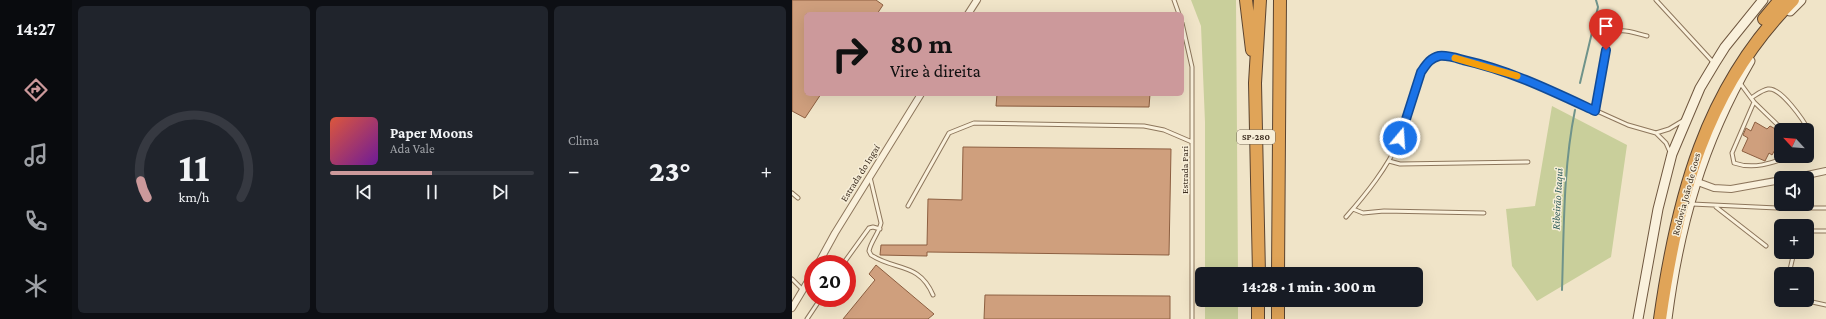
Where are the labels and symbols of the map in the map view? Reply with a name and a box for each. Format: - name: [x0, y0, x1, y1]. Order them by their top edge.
- pin: [1589, 9, 1623, 50]
- position arrow: [1379, 117, 1421, 159]
- north arrow: [1774, 123, 1814, 163]
- road number: SP-280: [1237, 130, 1275, 144]
- street label: Estrada do Ingaí: [838, 142, 882, 203]
- street label: Estrada Pari: [1179, 146, 1190, 194]
- street label: Rodovia João de Goes: [1670, 152, 1702, 236]
- water label: Ribeirão Itaqui: [1549, 168, 1566, 230]
- speed limit sign: 20: [804, 255, 856, 307]

